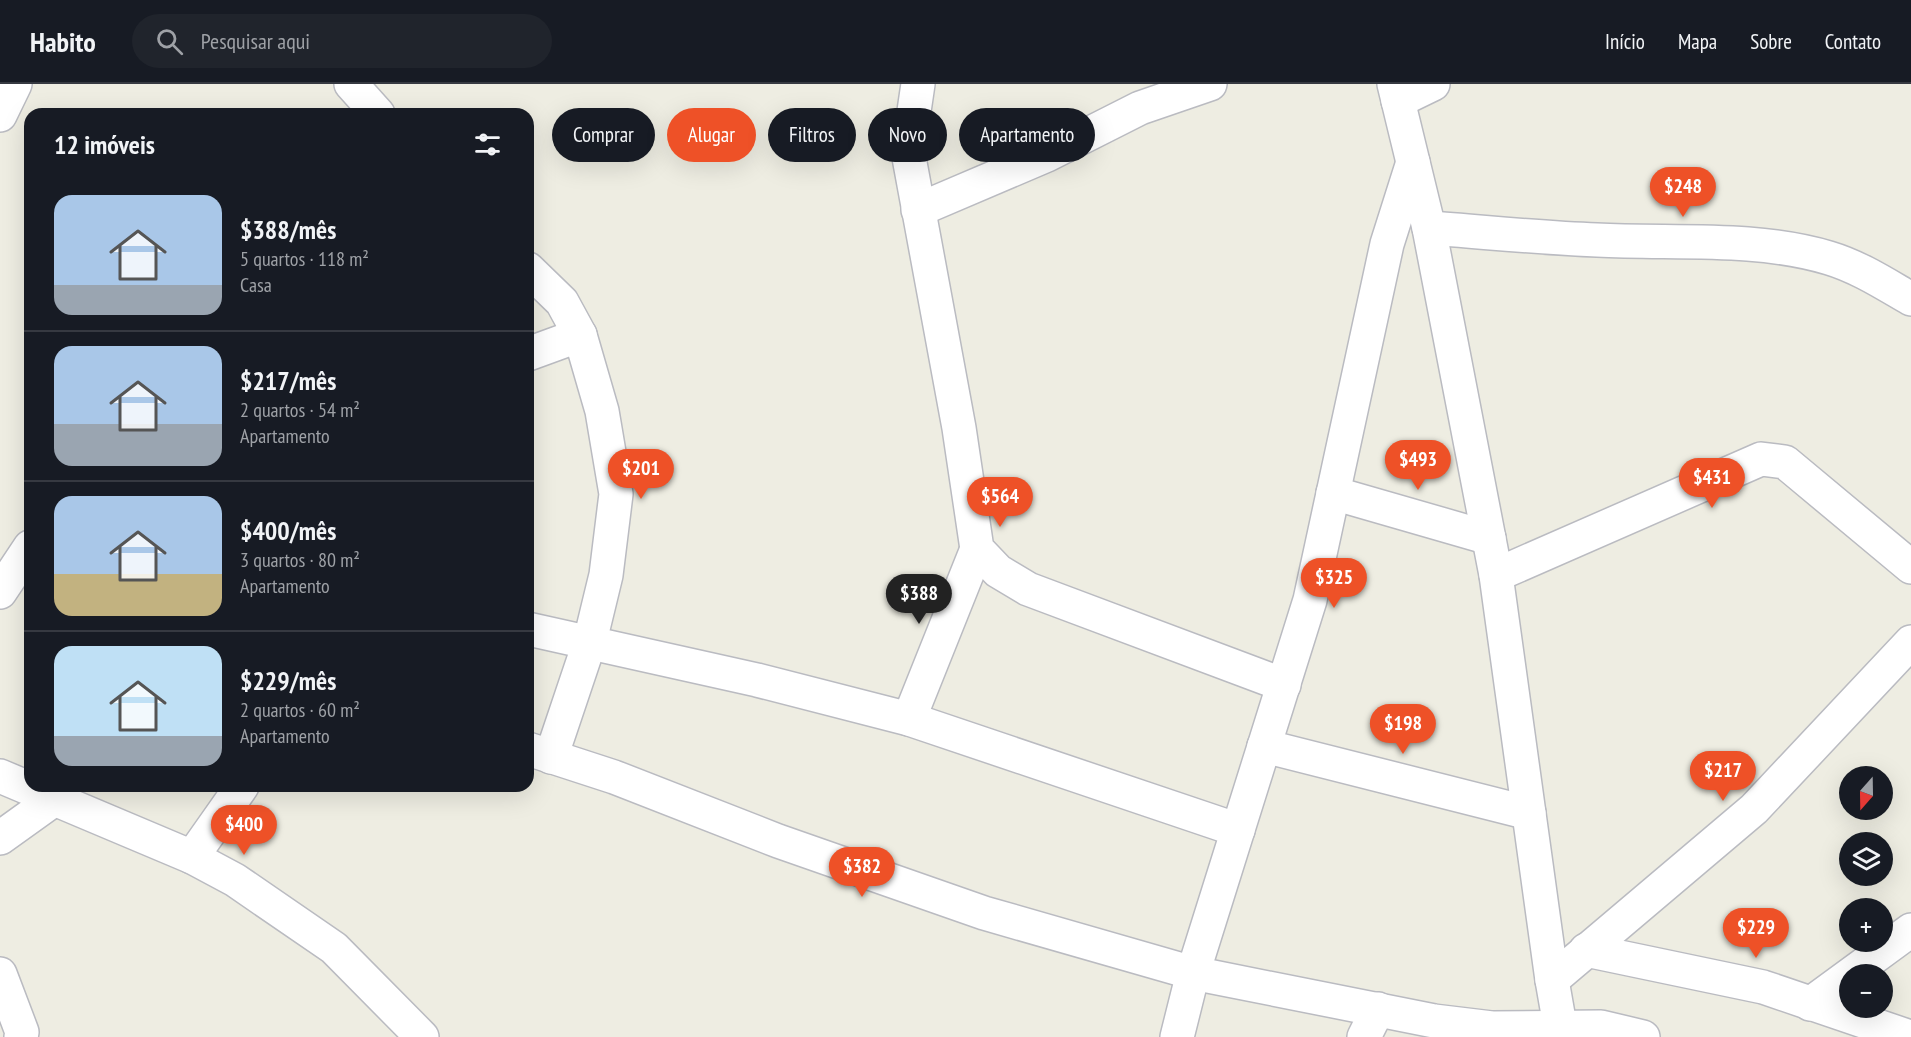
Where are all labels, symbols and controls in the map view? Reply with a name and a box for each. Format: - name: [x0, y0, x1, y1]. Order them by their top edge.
- search box: [132, 14, 552, 68]
- text: Habito: [30, 23, 96, 60]
- icon: search: [153, 25, 186, 58]
- text: Pesquisar aqui: [201, 27, 310, 55]
- text: Início: [1605, 28, 1645, 55]
- text: Mapa: [1678, 28, 1717, 55]
- text: Sobre: [1750, 28, 1792, 55]
- text: Contato: [1825, 28, 1881, 55]
- chip: Comprar: [552, 108, 655, 162]
- chip: Alugar: [667, 108, 756, 162]
- chip: Filtros: [768, 108, 856, 162]
- chip: Novo: [868, 108, 947, 162]
- chip: Apartamento: [959, 108, 1095, 162]
- text: 12 imóveis: [54, 128, 155, 161]
- icon: filters: [471, 128, 504, 161]
- pin: $248: [1647, 167, 1719, 218]
- text: $248: [1664, 173, 1702, 199]
- text: $388/mês: [240, 213, 336, 246]
- icon: home: [102, 219, 174, 291]
- text: 5 quartos · 118 m²: [240, 246, 369, 272]
- text: Casa: [240, 272, 272, 298]
- text: $217/mês: [240, 364, 336, 397]
- icon: home: [102, 370, 174, 442]
- text: 2 quartos · 54 m²: [240, 397, 360, 423]
- text: Apartamento: [240, 423, 330, 449]
- pin: $493: [1382, 440, 1454, 491]
- text: $493: [1399, 446, 1437, 472]
- pin: $201: [605, 449, 677, 500]
- text: $201: [622, 455, 660, 481]
- pin: $431: [1676, 458, 1748, 509]
- text: $431: [1693, 464, 1731, 490]
- pin: $564: [964, 477, 1036, 528]
- text: $564: [981, 483, 1019, 509]
- text: $400/mês: [240, 514, 336, 547]
- icon: home: [102, 520, 174, 592]
- text: 3 quartos · 80 m²: [240, 547, 360, 573]
- pin: $325: [1298, 558, 1370, 609]
- text: $325: [1315, 564, 1353, 590]
- text: Apartamento: [240, 573, 330, 599]
- pin: $388: [883, 574, 955, 625]
- text: $388: [900, 580, 938, 606]
- text: $229/mês: [240, 664, 336, 697]
- icon: home: [102, 670, 174, 742]
- text: 2 quartos · 60 m²: [240, 697, 360, 723]
- pin: $198: [1367, 704, 1439, 755]
- text: $198: [1384, 710, 1422, 736]
- text: Apartamento: [240, 723, 330, 749]
- pin: $217: [1687, 751, 1759, 802]
- text: $217: [1704, 757, 1742, 783]
- north arrow: [1839, 766, 1893, 820]
- map controls: [1839, 766, 1893, 1018]
- pin: $400: [208, 805, 280, 856]
- text: $400: [225, 811, 263, 837]
- button: layers: [1839, 832, 1893, 886]
- pin: $382: [826, 847, 898, 898]
- text: $382: [843, 853, 881, 879]
- button: +: [1839, 898, 1893, 952]
- pin: $229: [1720, 908, 1792, 959]
- text: $229: [1737, 914, 1775, 940]
- button: −: [1839, 964, 1893, 1018]

